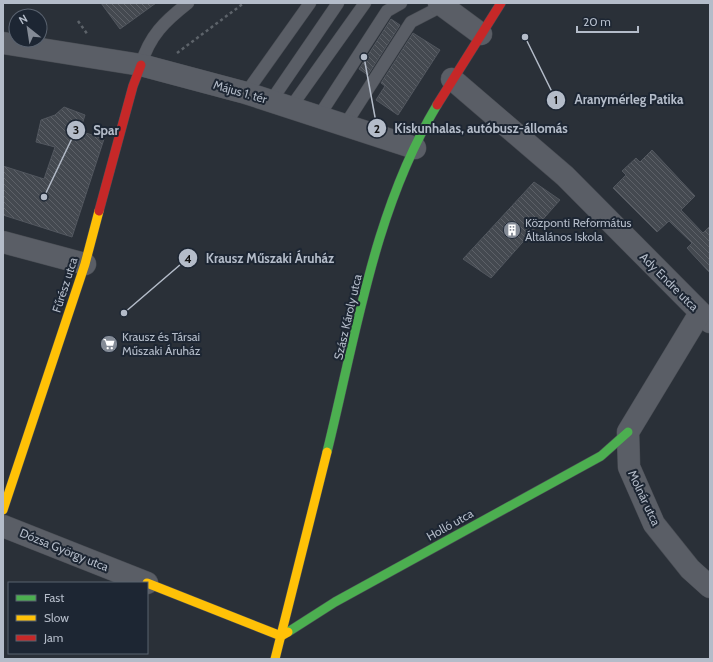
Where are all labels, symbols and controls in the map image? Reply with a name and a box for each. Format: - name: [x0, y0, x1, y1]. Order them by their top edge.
- north arrow: [8, 8, 48, 48]
- scale bar: [577, 8, 638, 34]
- text: N: [16, 11, 30, 27]
- text: 20 m: [583, 14, 611, 29]
- street label: Május 1. tér: [212, 77, 269, 106]
- callout: Aranymérleg Patika: [546, 87, 691, 112]
- text: Aranymérleg Patika: [575, 91, 684, 107]
- text: 1: [554, 92, 558, 107]
- callout: Kiskunhalas, autóbusz-állomás: [367, 116, 576, 141]
- callout: Spar: [66, 118, 127, 143]
- text: Kiskunhalas, autóbusz-állomás: [394, 120, 568, 136]
- text: 2: [374, 121, 380, 136]
- text: 3: [73, 122, 79, 137]
- text: Spar: [93, 122, 120, 138]
- place label: Központi Református Általános Iskola: [525, 215, 632, 244]
- building icon: Központi Református Általános Iskola: [502, 220, 522, 240]
- callout: Krausz Műszaki Áruház: [178, 246, 342, 271]
- text: Krausz Műszaki Áruház: [206, 249, 334, 266]
- street label: Ady Endre utca: [637, 249, 702, 314]
- text: 4: [184, 251, 192, 266]
- street label: Fűrész utca: [49, 255, 81, 314]
- street label: Szász Károly utca: [330, 272, 365, 361]
- place label: Krausz és Társai Műszaki Áruház: [122, 329, 201, 358]
- supermarket icon: Krausz és Társai Műszaki Áruház: [99, 334, 119, 354]
- street label: Molnár utca: [625, 468, 664, 528]
- street label: Holló utca: [424, 505, 476, 544]
- street label: Dózsa György utca: [18, 525, 111, 574]
- legend: [8, 582, 148, 654]
- text: Fast: [44, 590, 64, 605]
- text: Slow: [44, 610, 69, 625]
- text: Jam: [43, 630, 63, 645]

